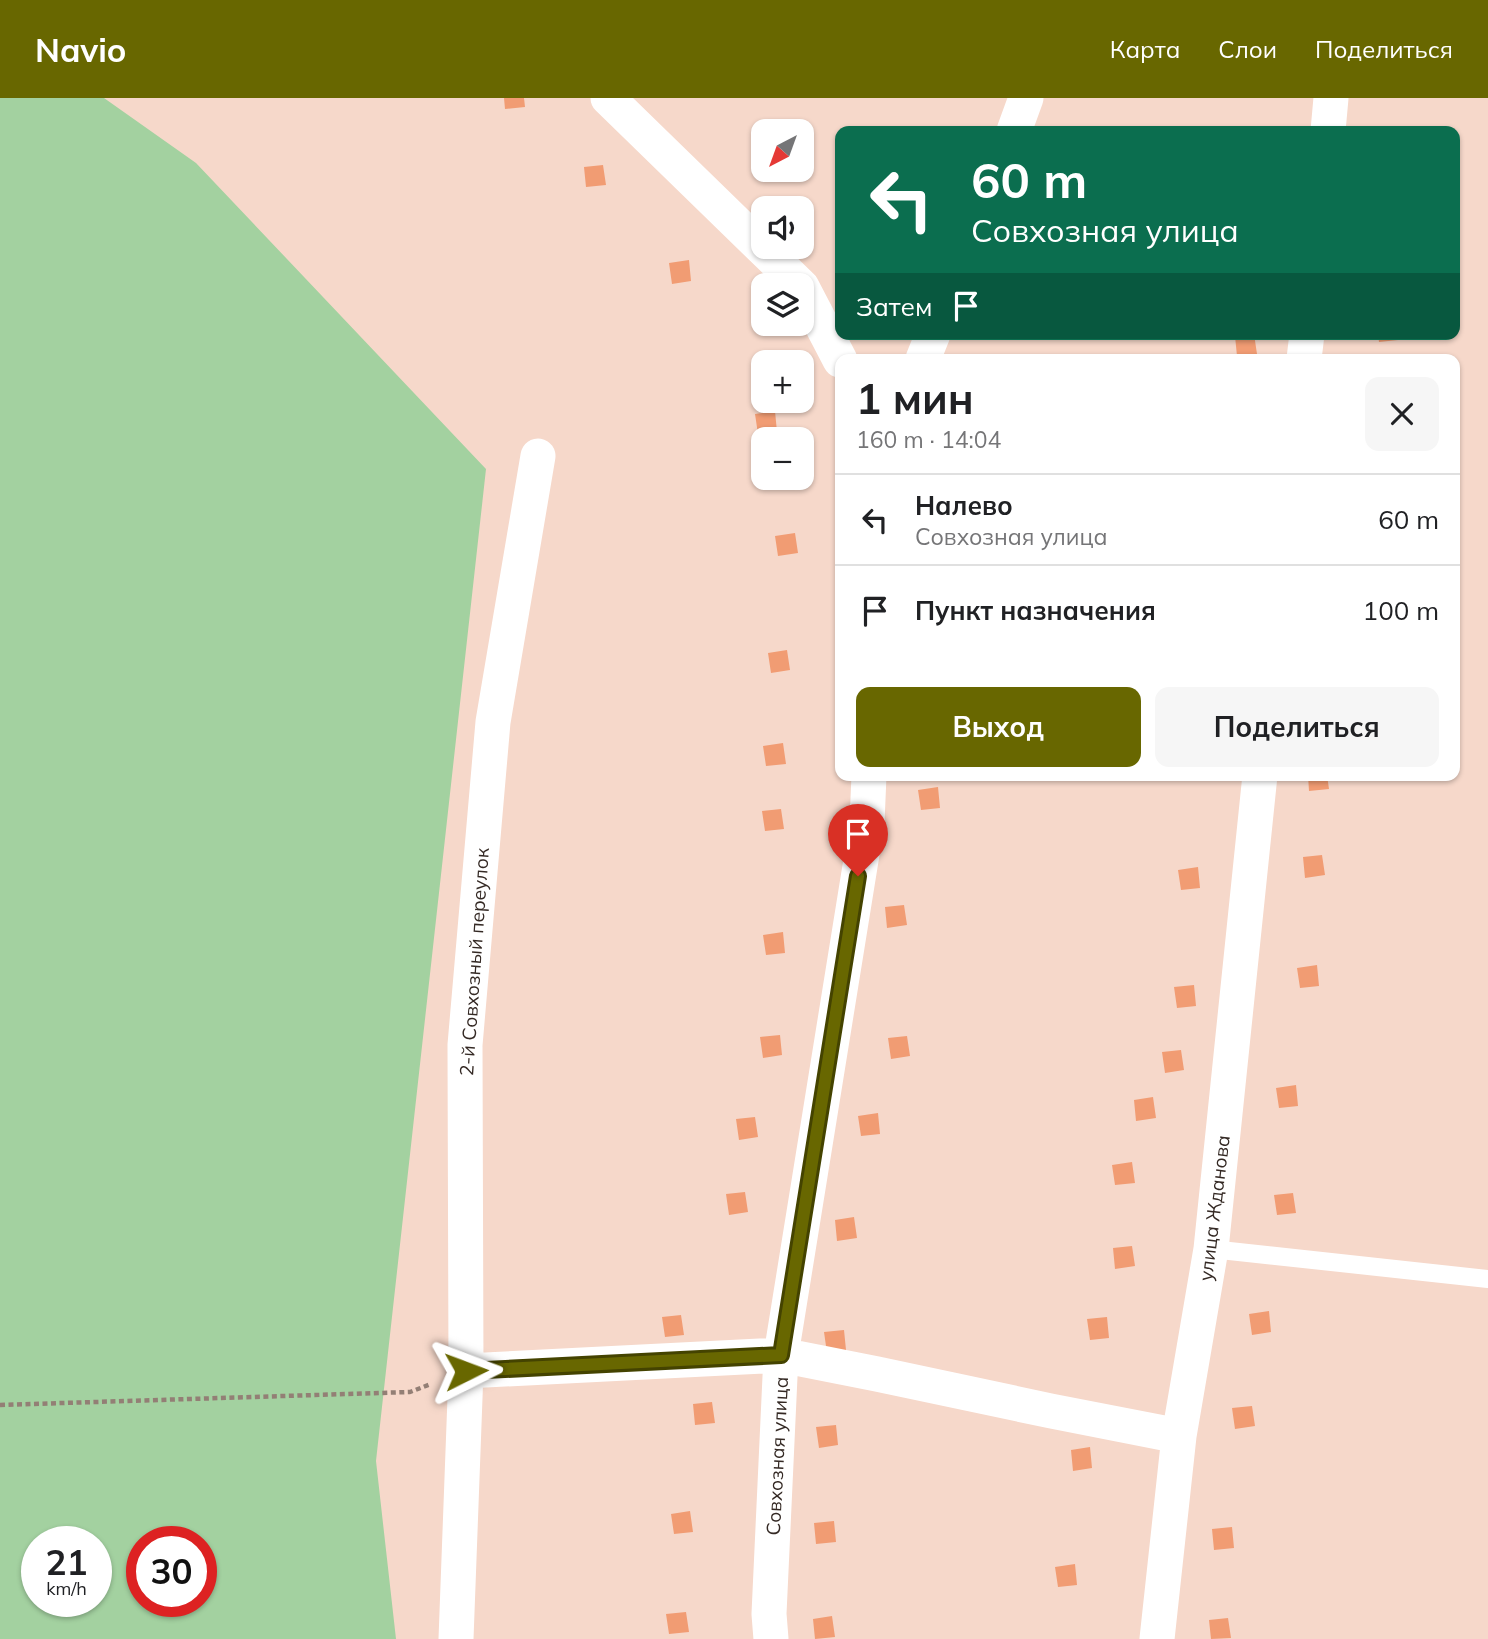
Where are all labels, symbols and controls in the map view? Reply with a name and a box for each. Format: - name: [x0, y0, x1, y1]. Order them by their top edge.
- text: Navio: [35, 29, 126, 70]
- text: Карта: [1110, 34, 1180, 64]
- text: Слои: [1218, 34, 1277, 64]
- text: Поделиться: [1315, 34, 1453, 64]
- north arrow: [751, 119, 814, 182]
- map controls: [751, 119, 814, 490]
- text: 60 m: [971, 149, 1087, 210]
- icon: left: [856, 154, 947, 245]
- button: sound: [751, 196, 814, 259]
- text: Совхозная улица: [971, 210, 1239, 250]
- button: layers: [751, 273, 814, 336]
- icon: arrive: [947, 287, 985, 325]
- text: Затем: [856, 290, 933, 323]
- button: +: [751, 350, 814, 413]
- text: 1 мин: [856, 372, 974, 425]
- button: close: [1365, 377, 1439, 451]
- text: 160 m · 14:04: [856, 425, 1001, 454]
- button: −: [751, 427, 814, 490]
- text: Налево: [915, 489, 1013, 522]
- icon: left: [856, 501, 894, 539]
- text: 60 m: [1378, 503, 1439, 536]
- text: Совхозная улица: [915, 522, 1107, 551]
- icon: arrive: [856, 592, 894, 630]
- text: Пункт назначения: [915, 594, 1156, 627]
- text: 100 m: [1363, 594, 1439, 627]
- button: Выход: [856, 687, 1141, 767]
- button: Поделиться: [1155, 687, 1439, 767]
- pin: [828, 804, 888, 876]
- icon: arrive: [839, 815, 877, 853]
- street label: 2-й Совхозный переулок: [454, 846, 494, 1077]
- street label: улица Жданова: [1193, 1134, 1235, 1282]
- position arrow: [429, 1334, 503, 1408]
- street label: Совхозная улица: [761, 1376, 793, 1536]
- speed limit sign: 30: [126, 1526, 217, 1617]
- text: 21: [45, 1540, 88, 1584]
- text: km/h: [46, 1577, 87, 1600]

